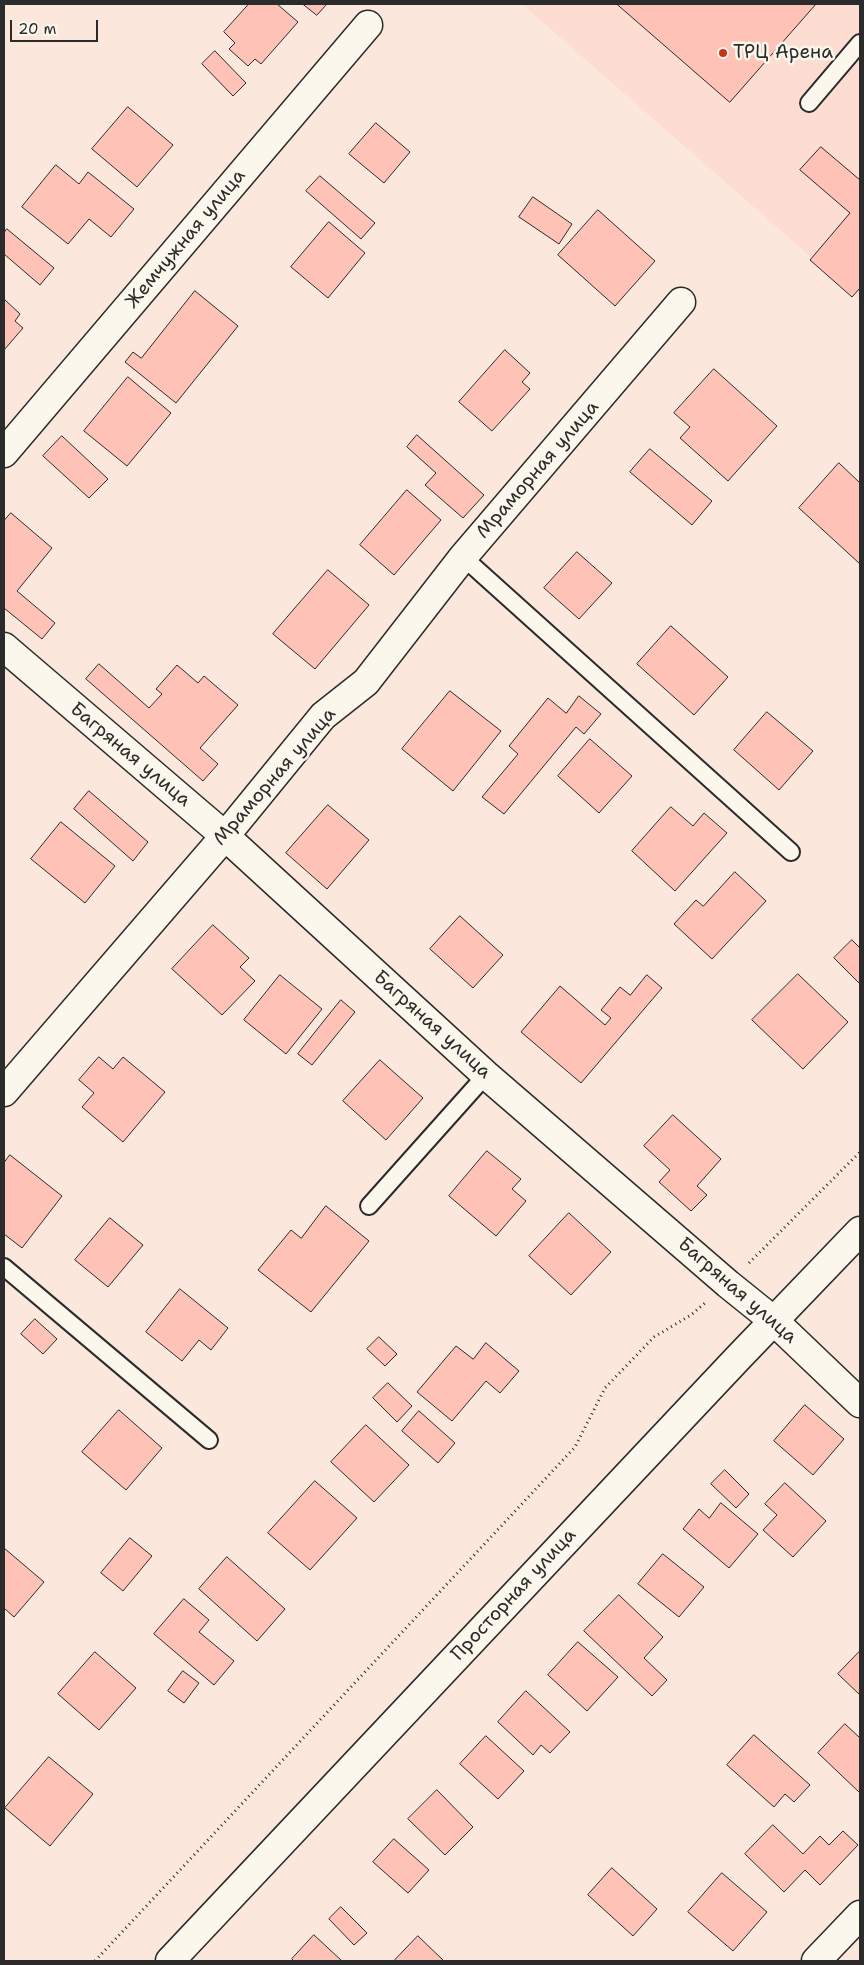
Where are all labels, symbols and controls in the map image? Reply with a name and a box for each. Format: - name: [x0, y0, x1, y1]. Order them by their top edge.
- scale bar: [12, 10, 100, 42]
- text: 20 m: [18, 19, 57, 39]
- place label: ТРЦ Арена: [733, 42, 833, 64]
- marker: ТРЦ Арена: [717, 47, 729, 59]
- street label: Жемчужная улица: [121, 165, 251, 313]
- street label: Мраморная улица: [472, 396, 604, 544]
- street label: Багряная улица: [65, 698, 195, 812]
- street label: Мраморная улица: [209, 703, 341, 851]
- street label: Багряная улица: [368, 966, 496, 1084]
- street label: Багряная улица: [673, 1233, 801, 1349]
- street label: Просторная улица: [447, 1524, 581, 1666]

